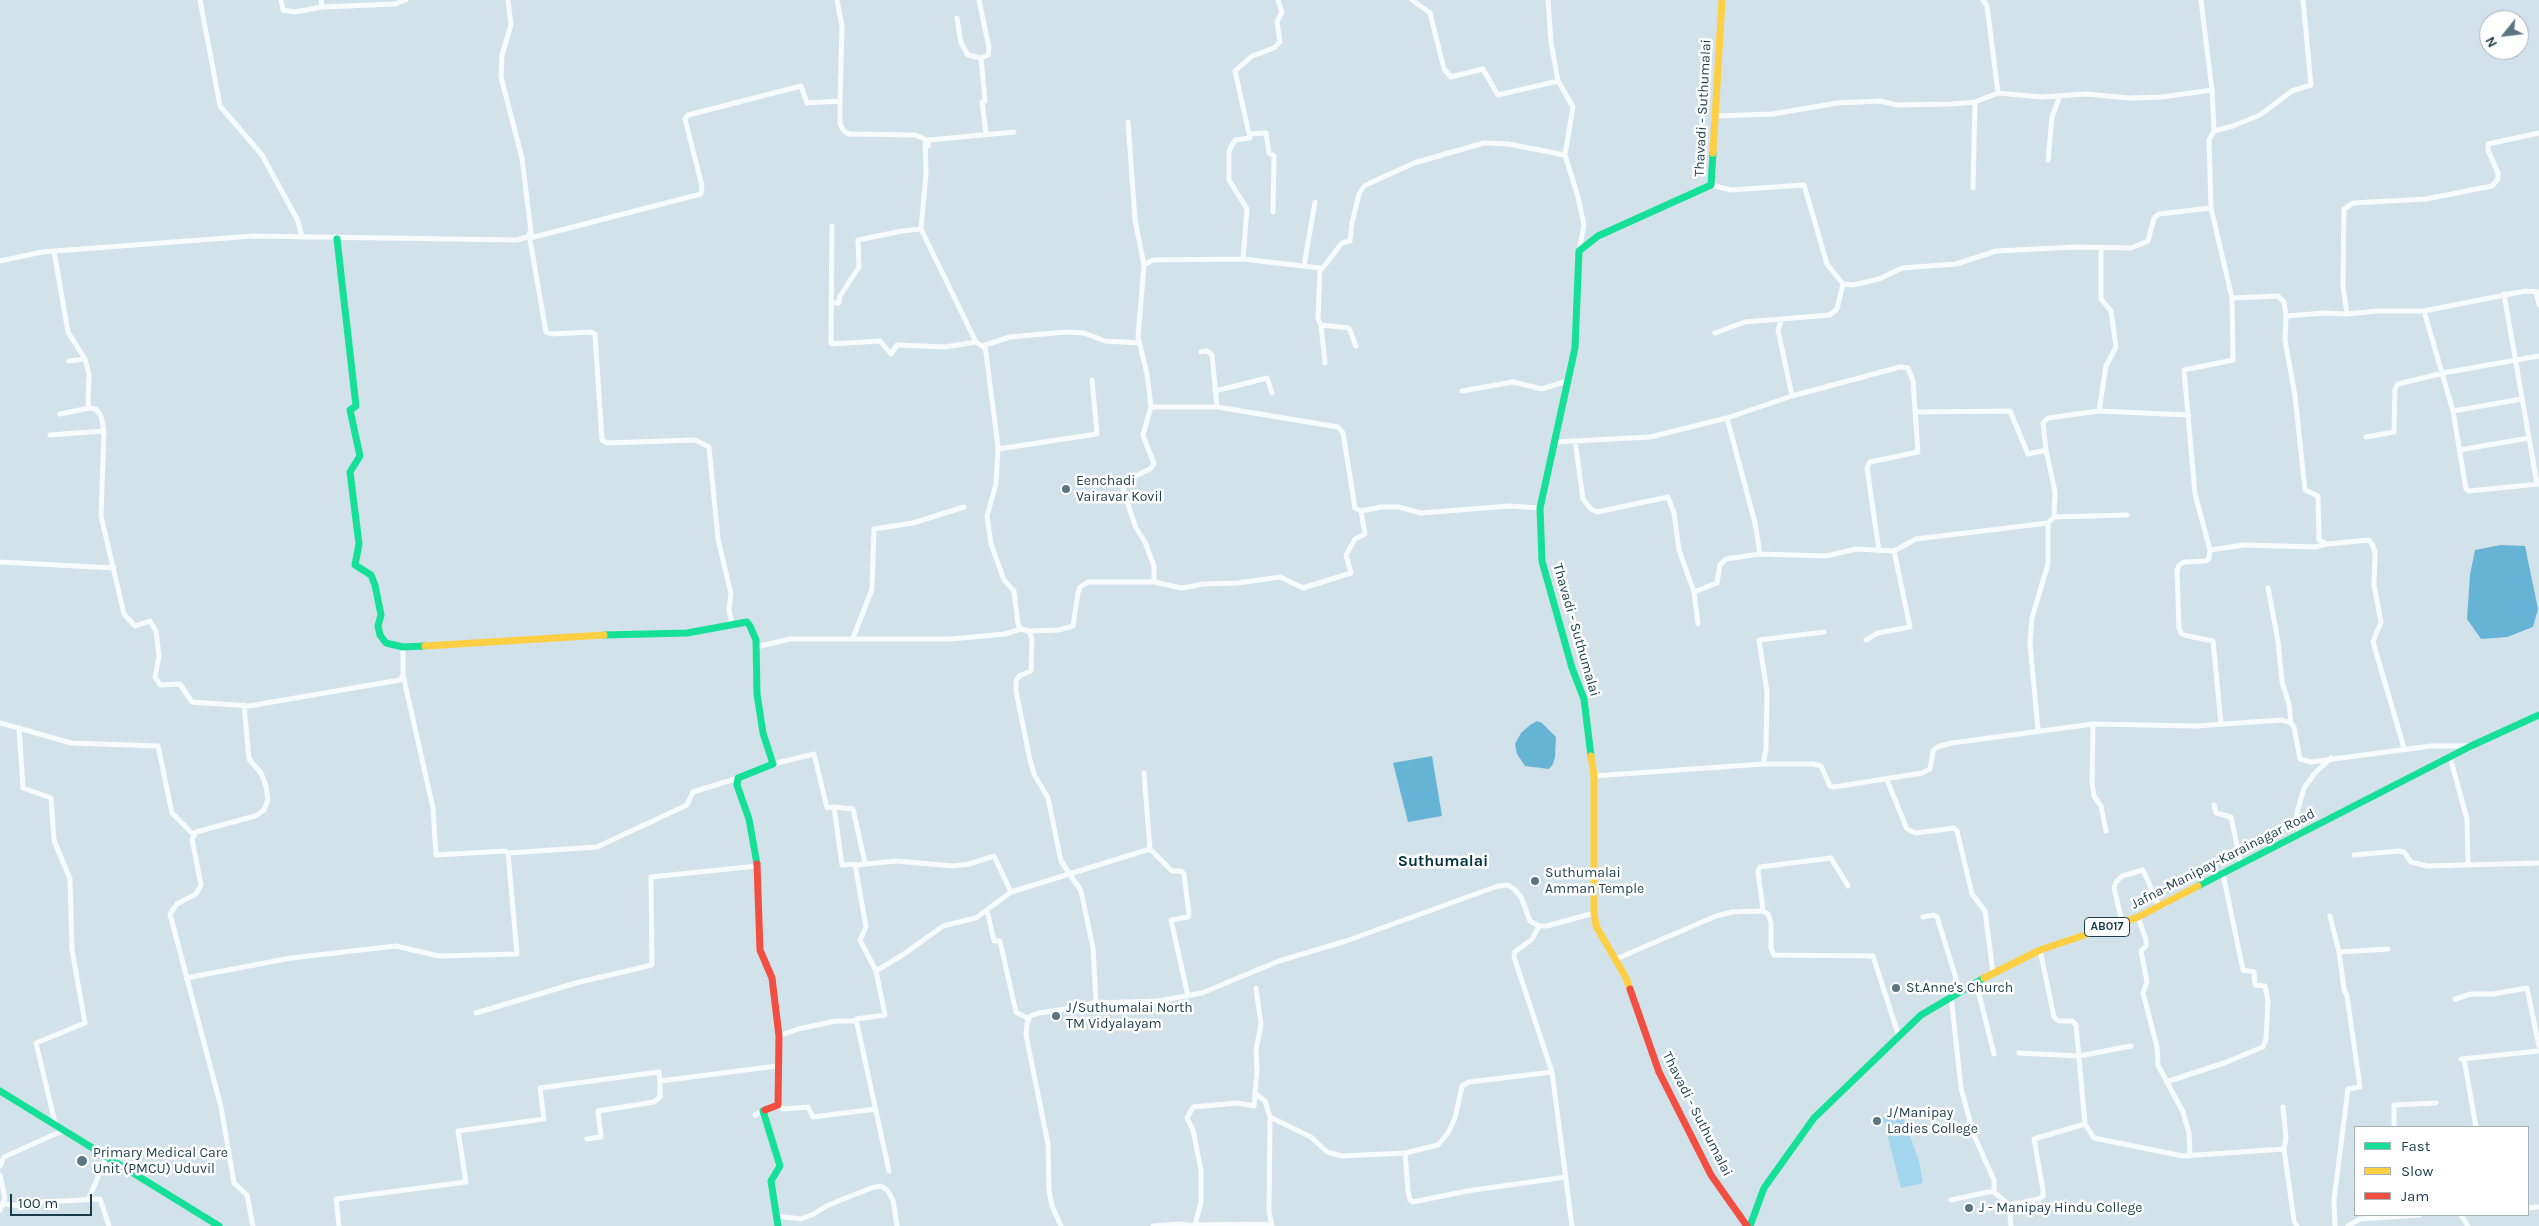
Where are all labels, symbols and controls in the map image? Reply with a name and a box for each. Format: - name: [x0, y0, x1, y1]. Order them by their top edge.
- north arrow: [2479, 10, 2529, 60]
- text: N: [2481, 34, 2501, 51]
- street label: Thavadi - Suthumalai: [1691, 39, 1715, 177]
- place label: Eenchadi Vairavar Kovil: [1076, 473, 1162, 506]
- marker: Eenchadi Vairavar Kovil: [1060, 483, 1072, 495]
- street label: Thavadi - Suthumalai: [1549, 562, 1603, 698]
- street label: Jafna-Manipay-Karainagar Road: [2128, 805, 2318, 913]
- district label: Suthumalai: [1398, 851, 1488, 871]
- place label: Suthumalai Amman Temple: [1545, 865, 1644, 898]
- marker: Suthumalai Amman Temple: [1529, 875, 1541, 887]
- road number: AB017: [2084, 918, 2130, 936]
- place label: St.Anne's Church: [1906, 980, 2013, 996]
- marker: St.Anne's Church: [1890, 982, 1902, 994]
- place label: J/Suthumalai North TM Vidyalayam: [1066, 1000, 1193, 1032]
- marker: J/Suthumalai North TM Vidyalayam: [1050, 1010, 1062, 1022]
- street label: Thavadi - Suthumalai: [1658, 1049, 1736, 1179]
- place label: J/Manipay Ladies College: [1887, 1105, 1978, 1138]
- marker: J/Manipay Ladies College: [1871, 1115, 1883, 1127]
- legend: [2354, 1126, 2529, 1216]
- text: Fast: [2401, 1137, 2430, 1155]
- place label: Primary Medical Care Unit (PMCU) Uduvil: [93, 1145, 228, 1178]
- marker: Primary Medical Care Unit (PMCU) Uduvil: [75, 1154, 89, 1168]
- text: Slow: [2401, 1162, 2433, 1180]
- scale bar: [12, 1184, 95, 1216]
- text: Jam: [2401, 1187, 2429, 1205]
- text: 100 m: [18, 1194, 58, 1212]
- place label: J - Manipay Hindu College: [1979, 1200, 2143, 1216]
- marker: J - Manipay Hindu College: [1963, 1202, 1975, 1214]

